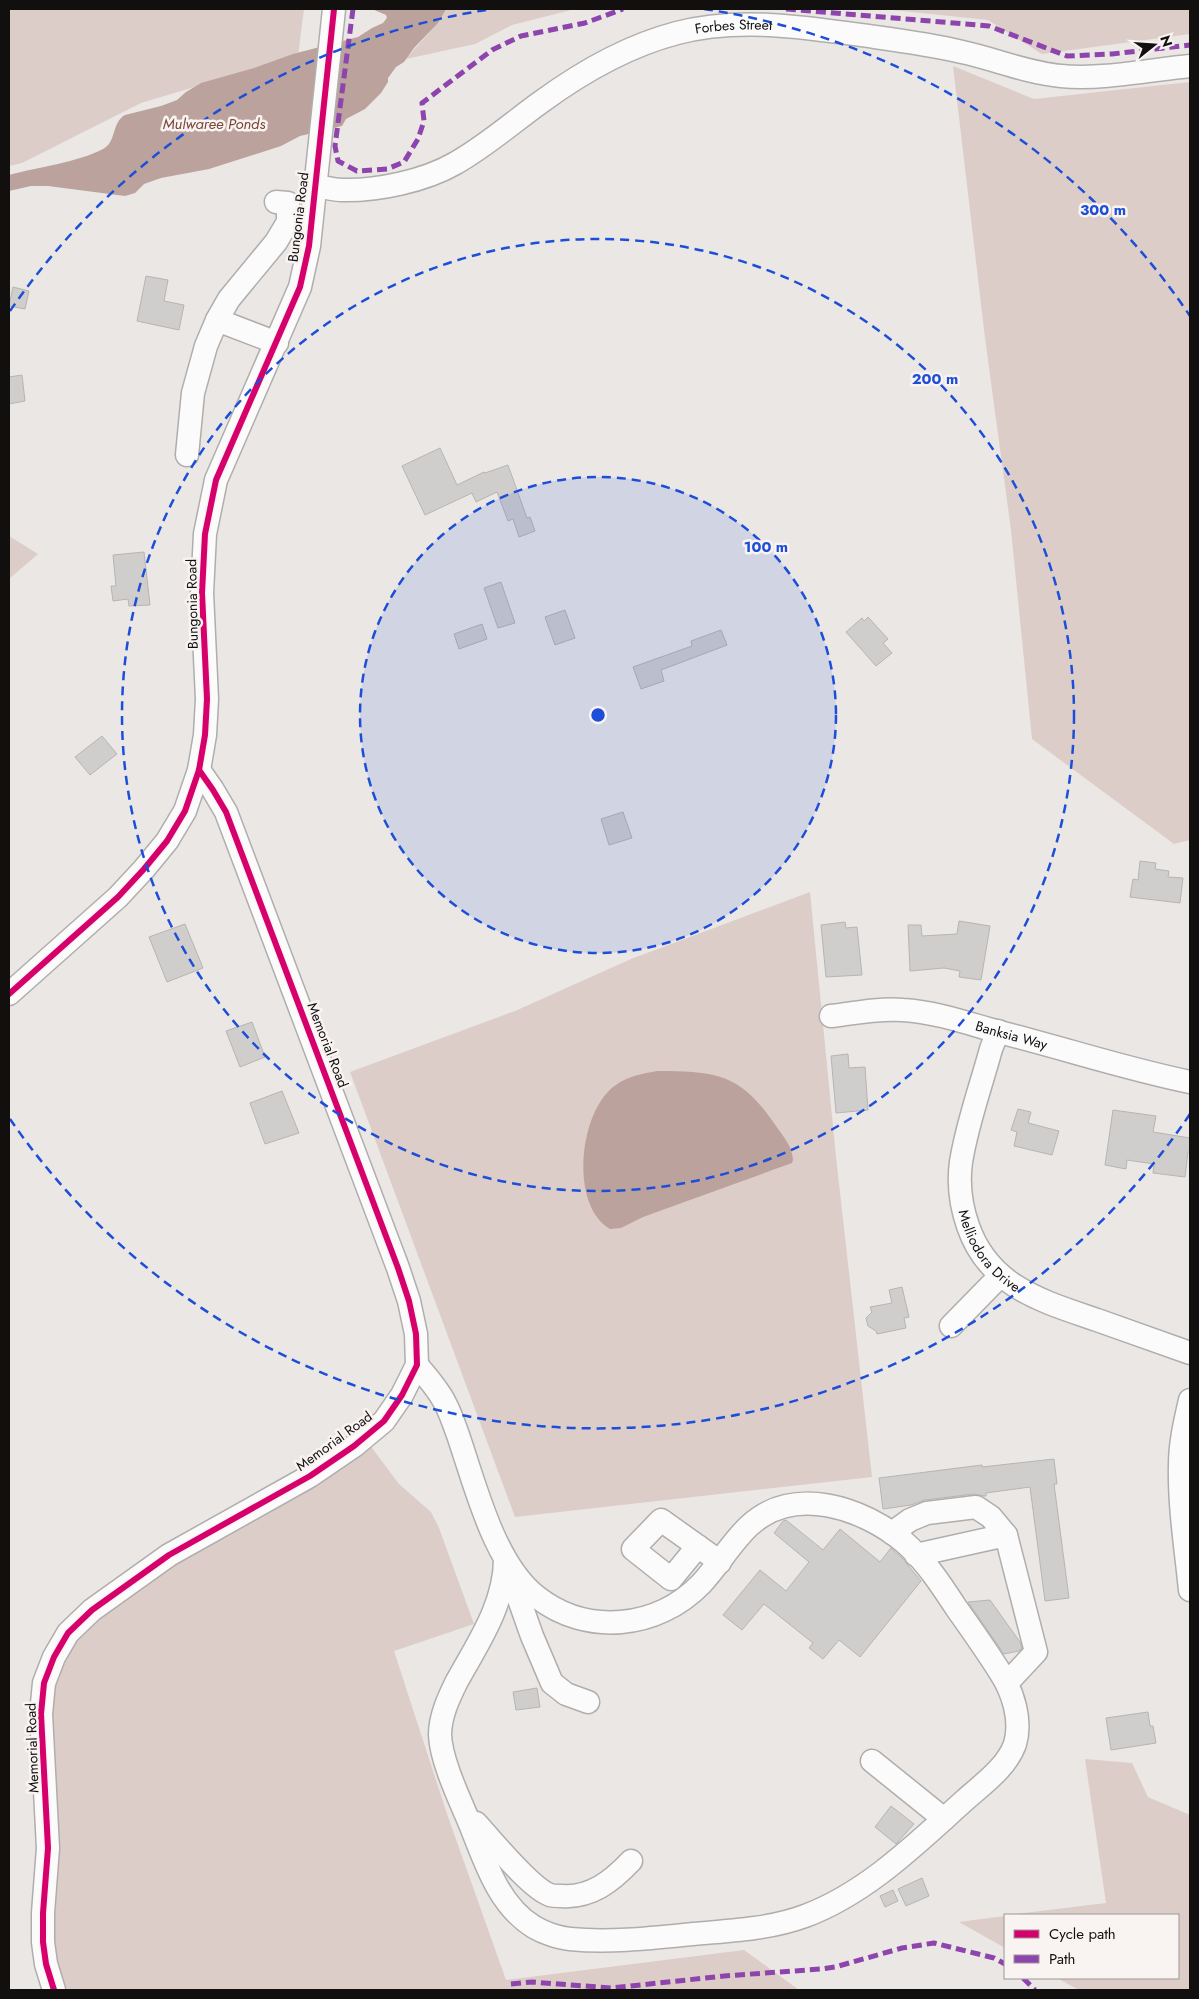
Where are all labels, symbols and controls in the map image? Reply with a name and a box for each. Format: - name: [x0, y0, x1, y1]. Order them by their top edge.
- street label: Forbes Street: [693, 14, 773, 39]
- north arrow: [1129, 20, 1179, 70]
- text: N: [1155, 33, 1178, 49]
- water label: Mulwaree Ponds: [163, 113, 265, 135]
- street label: Bungonia Road: [283, 171, 313, 263]
- text: 300 m: [1080, 199, 1126, 221]
- text: 200 m: [912, 368, 958, 390]
- text: 100 m: [744, 536, 788, 558]
- street label: Bungonia Road: [181, 559, 203, 649]
- centre of rings: [589, 706, 607, 724]
- street label: Memorial Road: [303, 999, 353, 1091]
- street label: Banksia Way: [973, 1016, 1051, 1055]
- street label: Melliodora Drive: [954, 1207, 1024, 1297]
- street label: Memorial Road: [292, 1406, 376, 1476]
- street label: Memorial Road: [20, 1703, 44, 1793]
- legend: [1004, 1914, 1179, 1979]
- text: Cycle path: [1049, 1923, 1116, 1945]
- text: Path: [1049, 1948, 1075, 1970]

